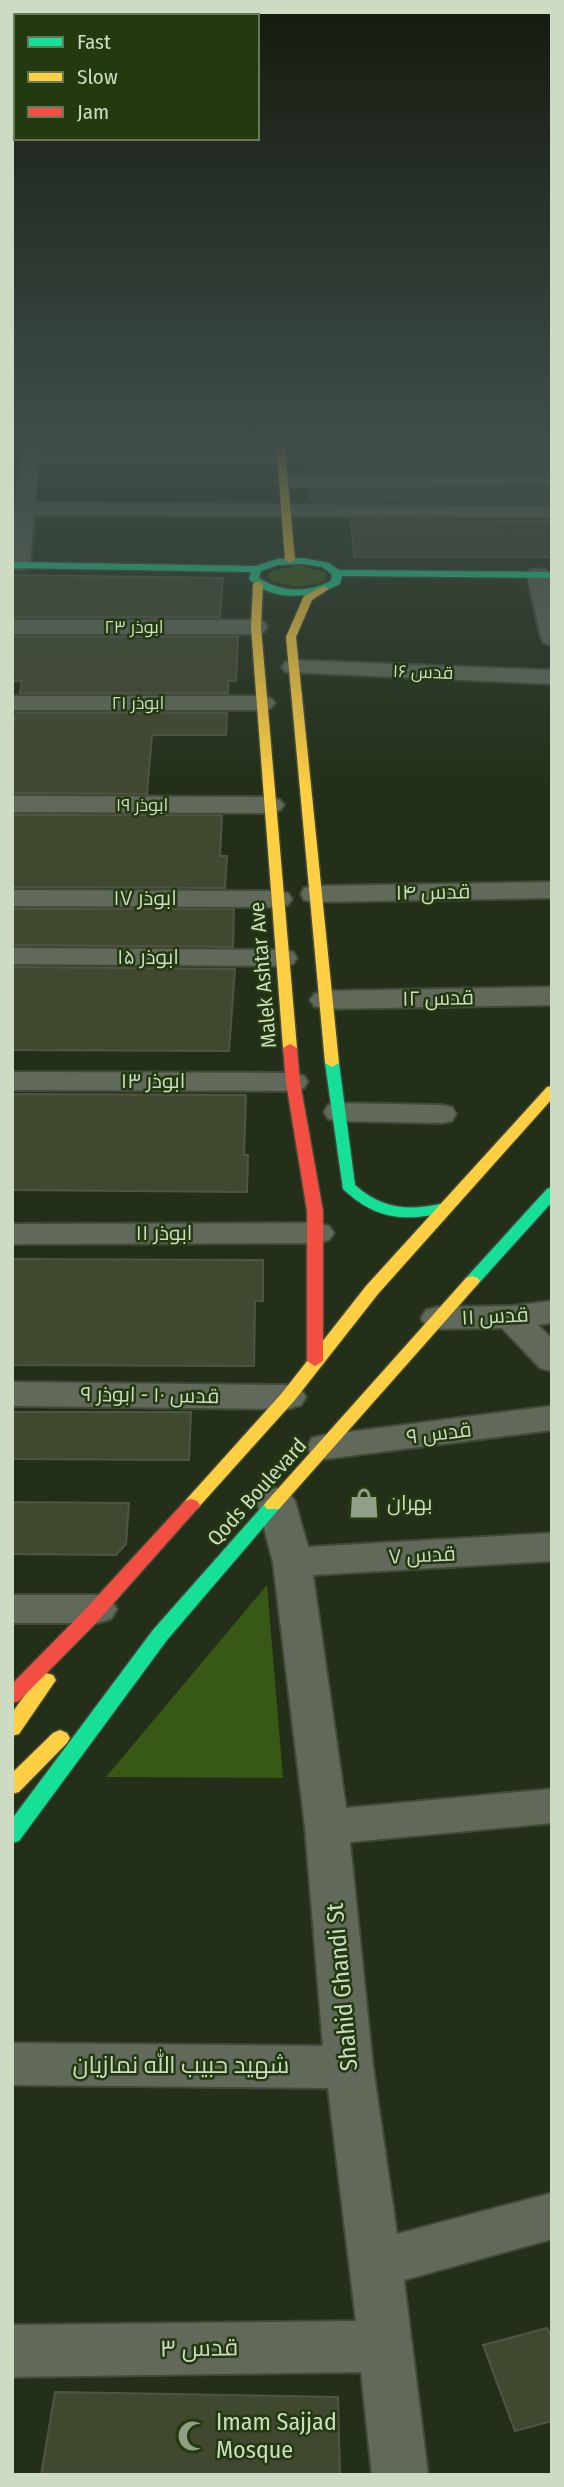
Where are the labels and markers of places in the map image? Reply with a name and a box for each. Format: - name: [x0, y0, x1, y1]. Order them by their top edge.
- shop icon: بهران: [347, 1486, 381, 1520]
- place label: بهران: [387, 1490, 432, 1516]
- place label: Imam Sajjad Mosque: [216, 2408, 337, 2464]
- mosque icon: Imam Sajjad Mosque: [176, 2419, 210, 2453]

